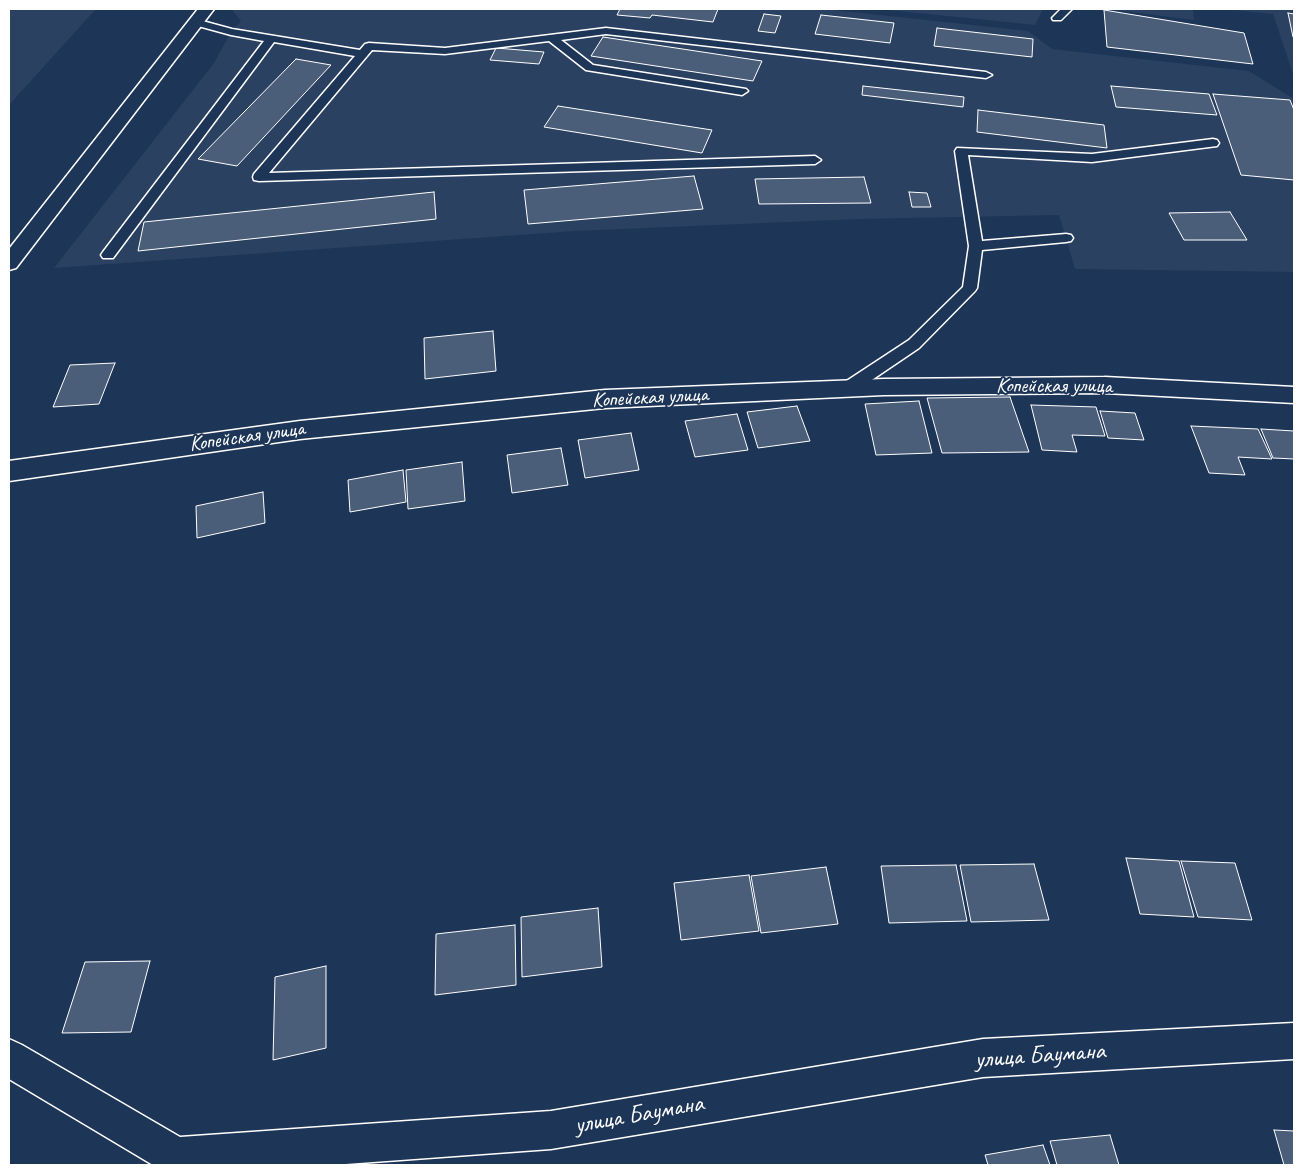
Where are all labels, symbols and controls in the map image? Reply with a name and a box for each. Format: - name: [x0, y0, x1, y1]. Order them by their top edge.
- street label: Копейская улица: [996, 373, 1112, 399]
- street label: Копейская улица: [591, 382, 709, 414]
- street label: Копейская улица: [188, 416, 306, 458]
- street label: улица Баумана: [974, 1036, 1106, 1076]
- street label: улица Баумана: [572, 1089, 706, 1141]

